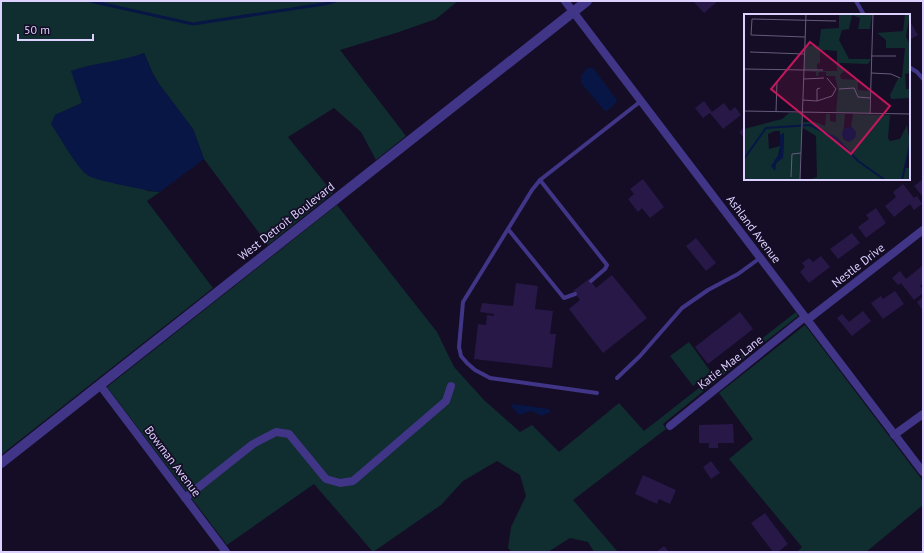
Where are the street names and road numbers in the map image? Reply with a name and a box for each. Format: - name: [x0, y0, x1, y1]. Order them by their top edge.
- street label: West Detroit Boulevard: [235, 179, 337, 263]
- street label: Ashland Avenue: [724, 192, 784, 266]
- street label: Nestle Drive: [829, 240, 887, 290]
- street label: Katie Mae Lane: [694, 332, 766, 392]
- street label: Bowman Avenue: [142, 423, 204, 499]

